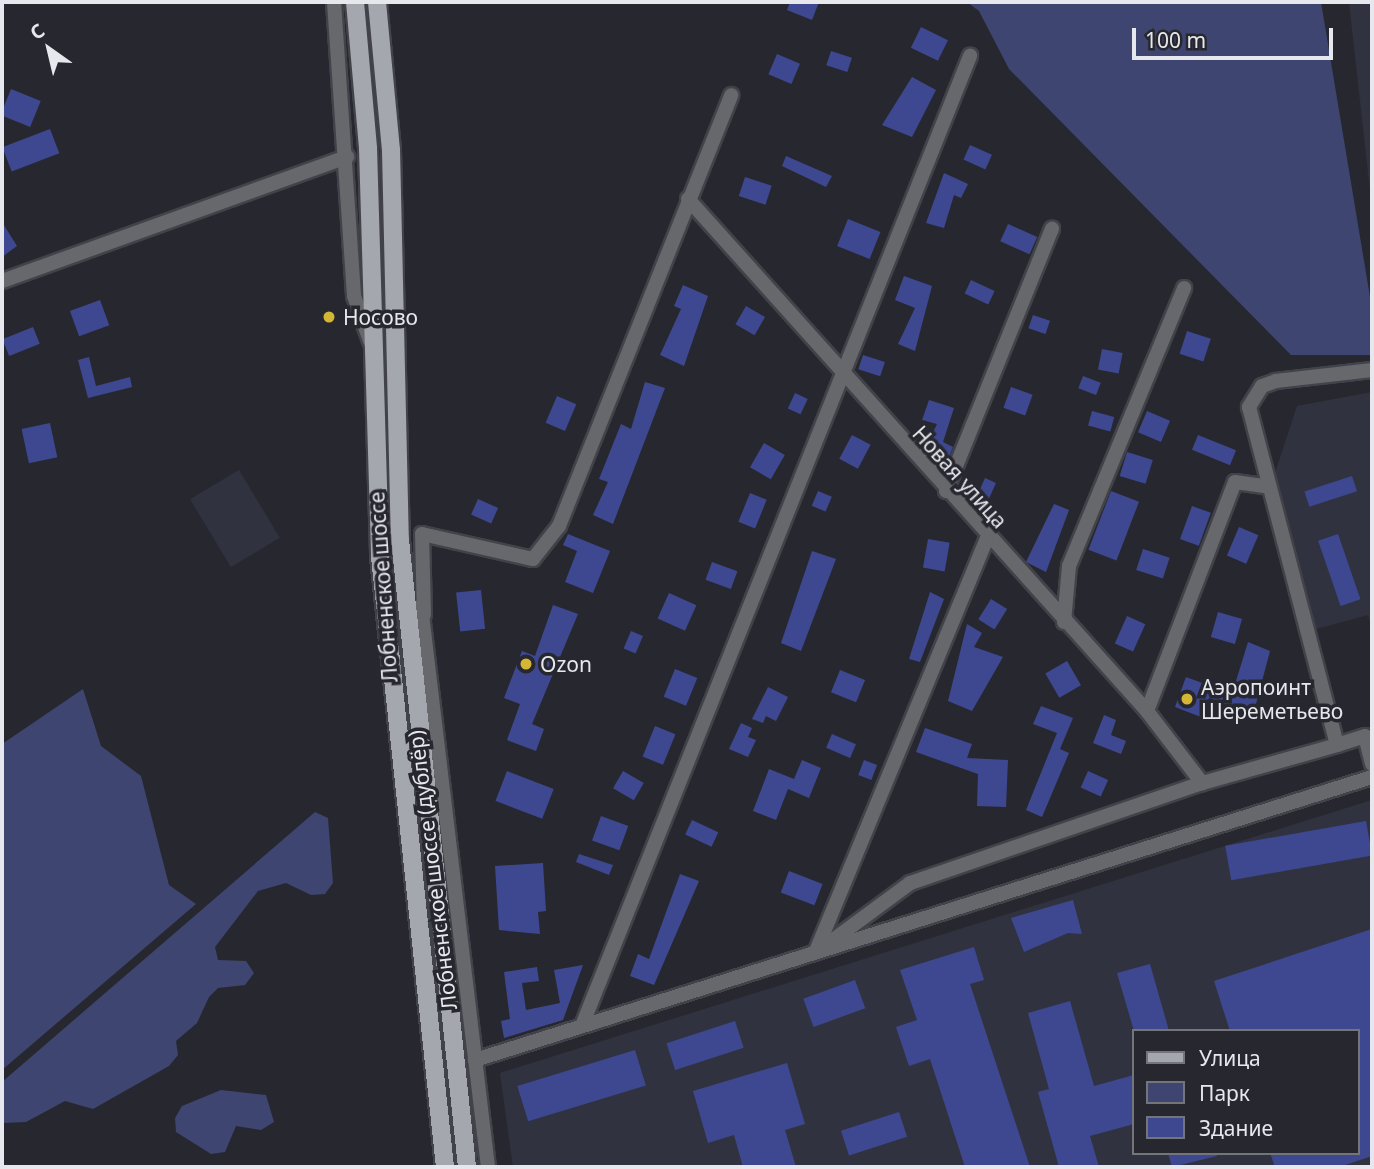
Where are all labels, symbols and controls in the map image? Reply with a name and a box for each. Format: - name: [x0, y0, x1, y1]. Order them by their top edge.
- north arrow: [14, 14, 84, 84]
- scale bar: [1136, 14, 1337, 58]
- text: С: [25, 17, 50, 46]
- text: 100 m: [1145, 26, 1206, 54]
- place label: Носово: [343, 304, 418, 330]
- marker: Носово: [321, 309, 337, 325]
- street label: Новая улица: [908, 421, 1012, 533]
- street label: Лобненское шоссе: [364, 491, 402, 683]
- place label: Ozon: [540, 651, 592, 677]
- marker: Ozon: [518, 656, 534, 672]
- place label: Аэропоинт Шереметьево: [1201, 674, 1343, 724]
- marker: Аэропоинт Шереметьево: [1179, 691, 1195, 707]
- street label: Лобненское шоссе (дублёр): [402, 729, 462, 1011]
- legend: [1132, 1029, 1360, 1155]
- text: Улица: [1199, 1044, 1261, 1072]
- text: Парк: [1199, 1079, 1250, 1107]
- text: Здание: [1199, 1114, 1273, 1142]

